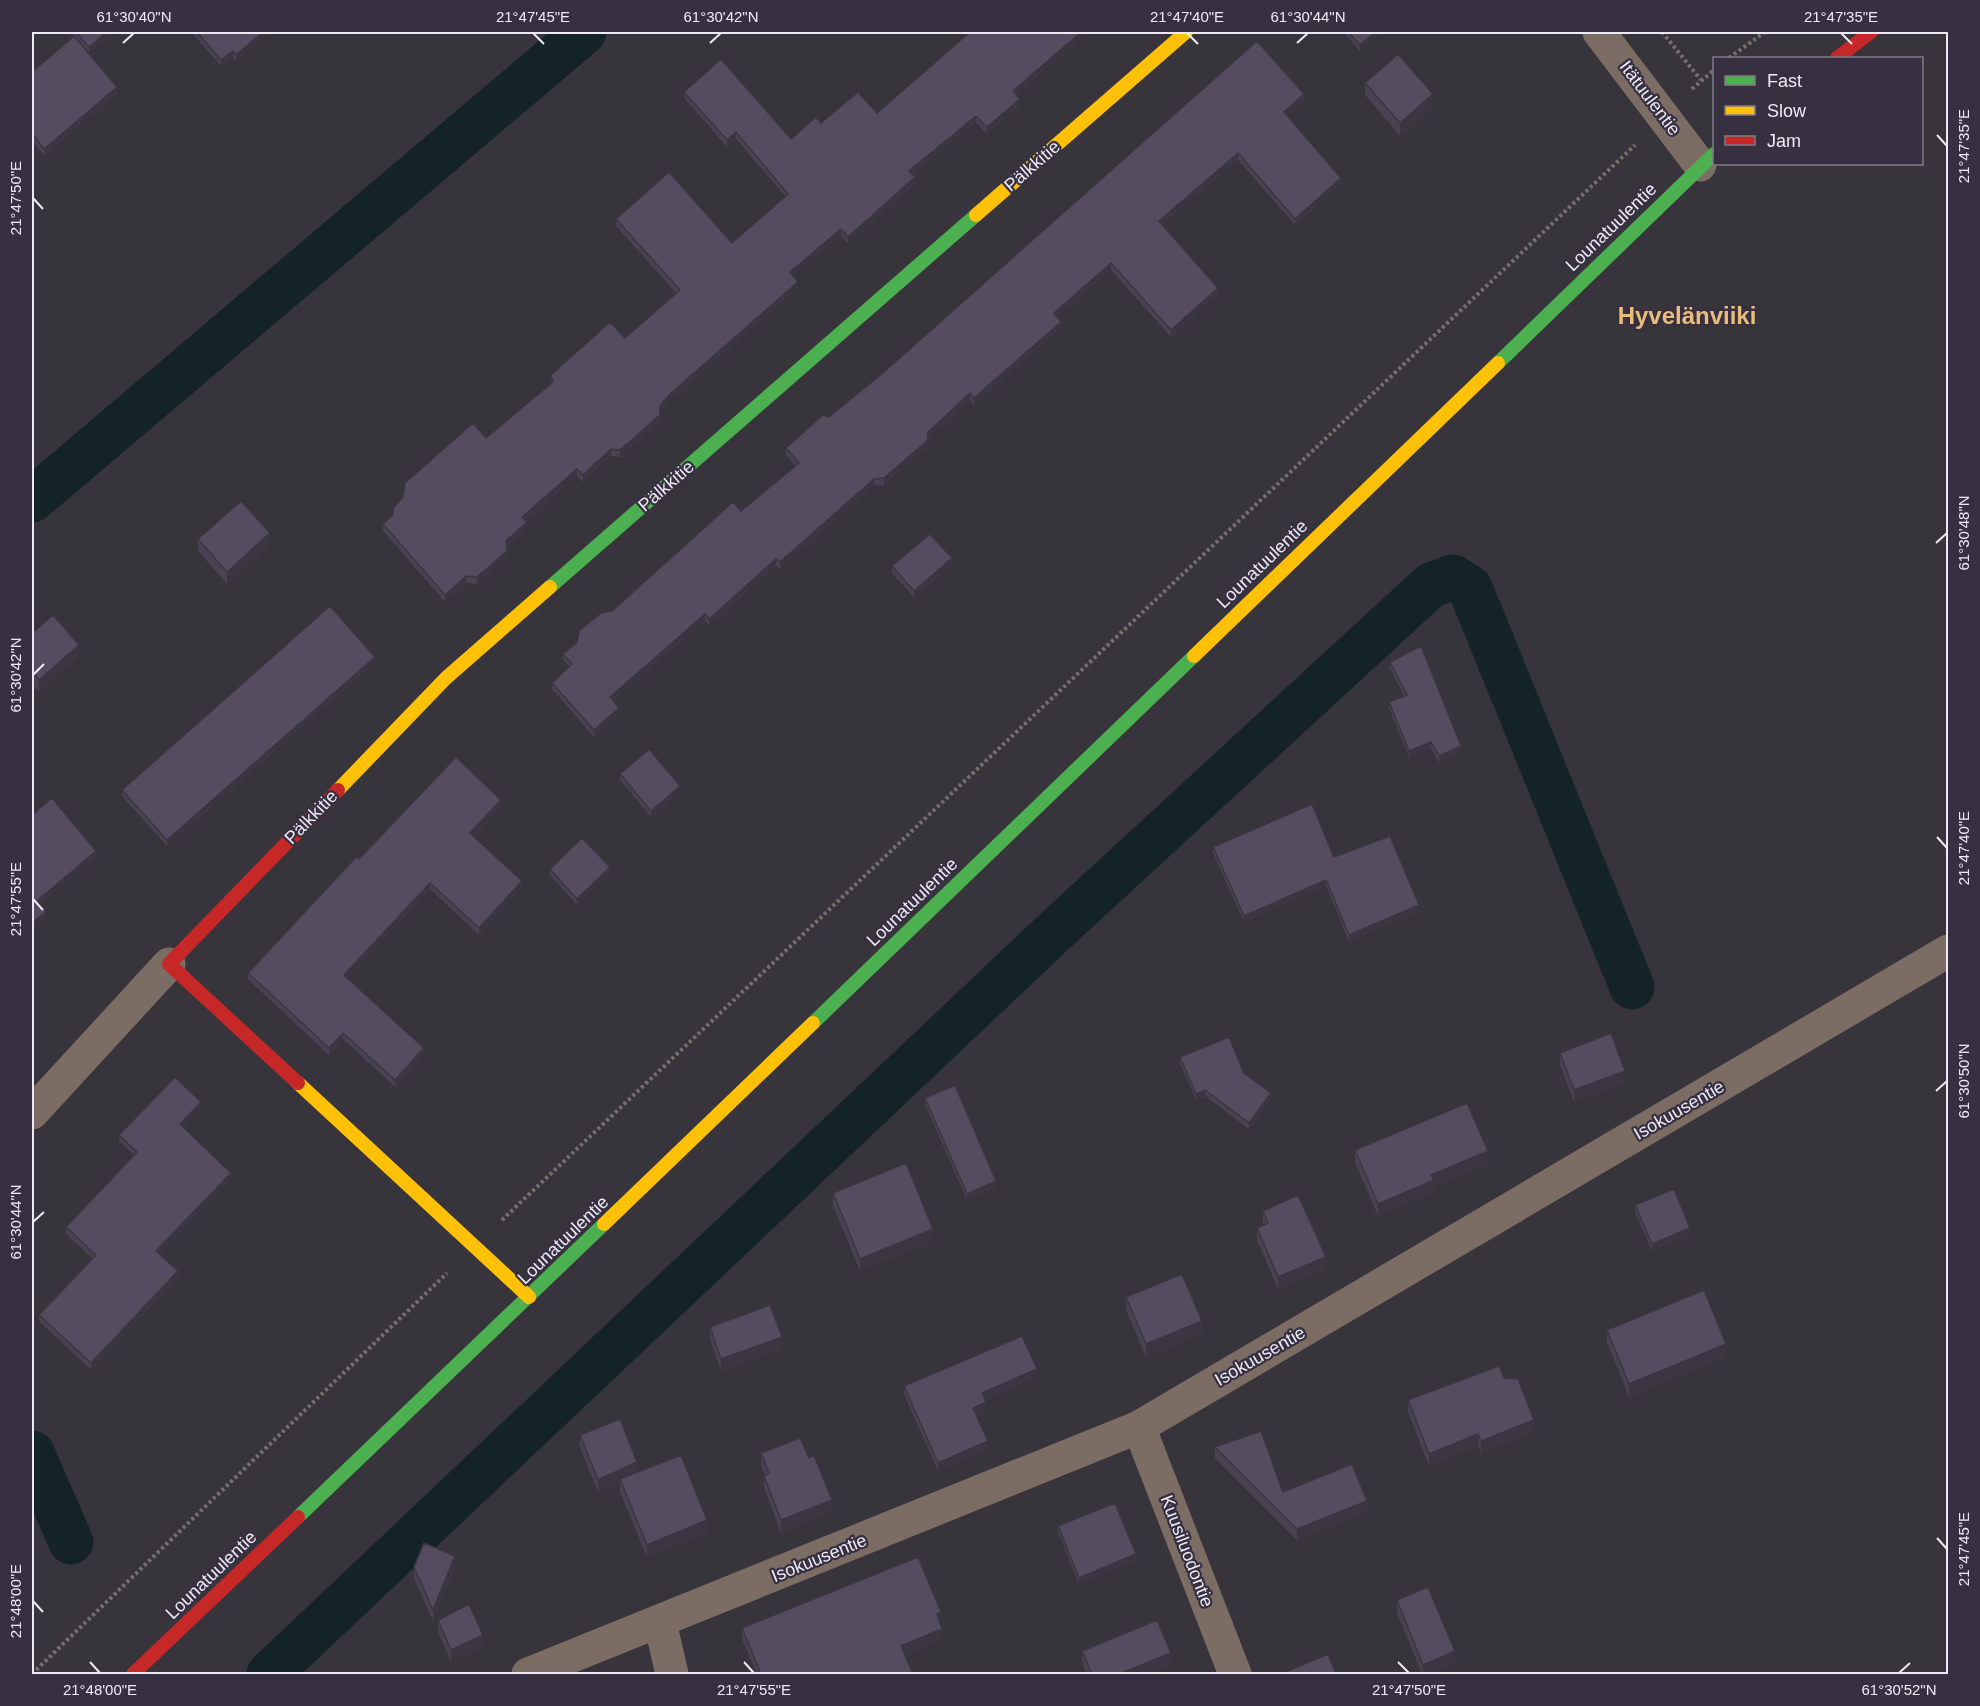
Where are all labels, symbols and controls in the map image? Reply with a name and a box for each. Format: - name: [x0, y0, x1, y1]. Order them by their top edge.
- text: 61°30'40"N: [96, 8, 172, 25]
- text: 21°47'45"E: [496, 8, 570, 25]
- text: 61°30'42"N: [683, 8, 759, 25]
- text: 21°47'40"E: [1150, 8, 1224, 25]
- text: 61°30'44"N: [1270, 8, 1346, 25]
- text: 21°47'35"E: [1804, 8, 1878, 25]
- street label: Itätuulentie: [1616, 57, 1684, 139]
- legend: [1713, 57, 1923, 165]
- text: Fast: [1767, 71, 1802, 91]
- text: Slow: [1767, 101, 1807, 121]
- text: 21°47'35"E: [1955, 109, 1972, 183]
- text: Jam: [1767, 131, 1801, 151]
- street label: Pälkkitie: [1000, 136, 1064, 196]
- text: 21°47'50"E: [7, 161, 24, 235]
- street label: Lounatuulentie: [1562, 179, 1660, 275]
- district label: Hyvelänviiki: [1618, 302, 1756, 329]
- street label: Pälkkitie: [634, 456, 698, 516]
- text: 61°30'48"N: [1955, 495, 1972, 571]
- street label: Lounatuulentie: [1213, 516, 1311, 612]
- text: 61°30'42"N: [7, 637, 24, 713]
- street label: Pälkkitie: [281, 786, 341, 848]
- text: 21°47'40"E: [1955, 811, 1972, 885]
- street label: Lounatuulentie: [863, 854, 961, 950]
- text: 21°47'55"E: [7, 862, 24, 936]
- text: 61°30'50"N: [1955, 1043, 1972, 1119]
- street label: Isokuusentie: [1630, 1076, 1728, 1144]
- text: 61°30'44"N: [7, 1184, 24, 1260]
- street label: Lounatuulentie: [514, 1192, 612, 1288]
- street label: Isokuusentie: [1211, 1322, 1309, 1390]
- street label: Kuusiluodontie: [1157, 1492, 1217, 1610]
- text: 21°47'45"E: [1955, 1512, 1972, 1586]
- street label: Lounatuulentie: [162, 1527, 260, 1623]
- street label: Isokuusentie: [768, 1530, 870, 1586]
- text: 21°48'00"E: [7, 1564, 24, 1638]
- text: 21°48'00"E: [63, 1681, 137, 1698]
- text: 21°47'55"E: [717, 1681, 791, 1698]
- text: 21°47'50"E: [1372, 1681, 1446, 1698]
- text: 61°30'52"N: [1861, 1681, 1937, 1698]

